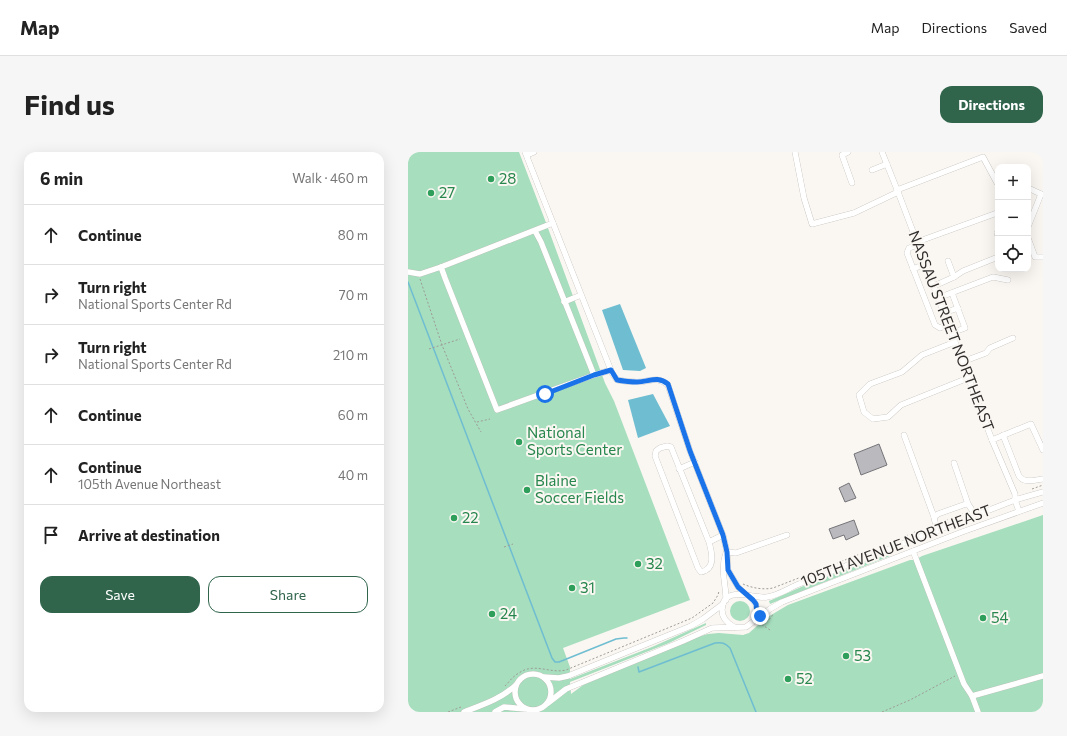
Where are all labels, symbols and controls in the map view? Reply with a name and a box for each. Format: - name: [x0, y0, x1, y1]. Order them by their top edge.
- text: Map: [20, 16, 59, 39]
- text: Map: [871, 19, 900, 36]
- text: Directions: [922, 19, 987, 36]
- text: Saved: [1009, 19, 1047, 36]
- button: Directions: [940, 86, 1043, 123]
- text: Find us: [24, 87, 115, 121]
- map controls: [995, 164, 1031, 272]
- button: +: [995, 164, 1031, 200]
- text: 6 min: [40, 168, 83, 189]
- place label: 28: [499, 169, 516, 187]
- text: Walk · 460 m: [292, 170, 368, 186]
- marker: 28: [486, 174, 496, 184]
- place label: 27: [439, 183, 455, 201]
- marker: 27: [426, 188, 436, 198]
- button: −: [995, 200, 1031, 236]
- icon: ahead: [40, 224, 62, 246]
- text: Continue: [78, 226, 142, 244]
- text: 80 m: [338, 227, 368, 243]
- street label: NASSAU STREET NORTHEAST: [905, 228, 999, 434]
- button: locate: [995, 236, 1031, 272]
- text: Turn right: [78, 278, 147, 296]
- icon: right: [40, 284, 62, 306]
- text: 70 m: [339, 287, 368, 303]
- text: National Sports Center Rd: [78, 296, 232, 312]
- text: Turn right: [78, 338, 147, 356]
- icon: right: [40, 344, 62, 366]
- text: 210 m: [333, 347, 368, 363]
- text: National Sports Center Rd: [78, 356, 232, 372]
- route start: [536, 385, 554, 403]
- icon: ahead: [40, 404, 62, 426]
- text: Continue: [78, 406, 142, 424]
- text: 60 m: [338, 407, 368, 423]
- place label: National Sports Center: [527, 423, 622, 458]
- marker: National Sports Center: [514, 437, 524, 447]
- text: Continue: [78, 458, 142, 476]
- icon: ahead: [40, 464, 62, 486]
- text: 40 m: [338, 467, 368, 483]
- place label: Blaine Soccer Fields: [535, 471, 624, 506]
- text: 105th Avenue Northeast: [78, 476, 221, 492]
- marker: Blaine Soccer Fields: [522, 485, 532, 495]
- street label: 105TH AVENUE NORTHEAST: [798, 500, 994, 590]
- place label: 22: [462, 508, 479, 526]
- marker: 22: [449, 513, 459, 523]
- icon: arrive: [40, 524, 62, 546]
- text: Arrive at destination: [78, 526, 220, 544]
- place label: 32: [646, 554, 663, 572]
- marker: 32: [633, 559, 643, 569]
- button: Save: [40, 576, 200, 613]
- button: Share: [208, 576, 368, 613]
- place label: 31: [580, 578, 595, 596]
- marker: 31: [567, 583, 577, 593]
- place label: 24: [500, 604, 517, 622]
- route end: [751, 607, 769, 625]
- place label: 54: [991, 608, 1009, 626]
- marker: 24: [487, 609, 497, 619]
- marker: 54: [978, 613, 988, 623]
- place label: 53: [854, 646, 871, 664]
- marker: 53: [841, 651, 851, 661]
- place label: 52: [796, 669, 813, 687]
- marker: 52: [783, 674, 793, 684]

